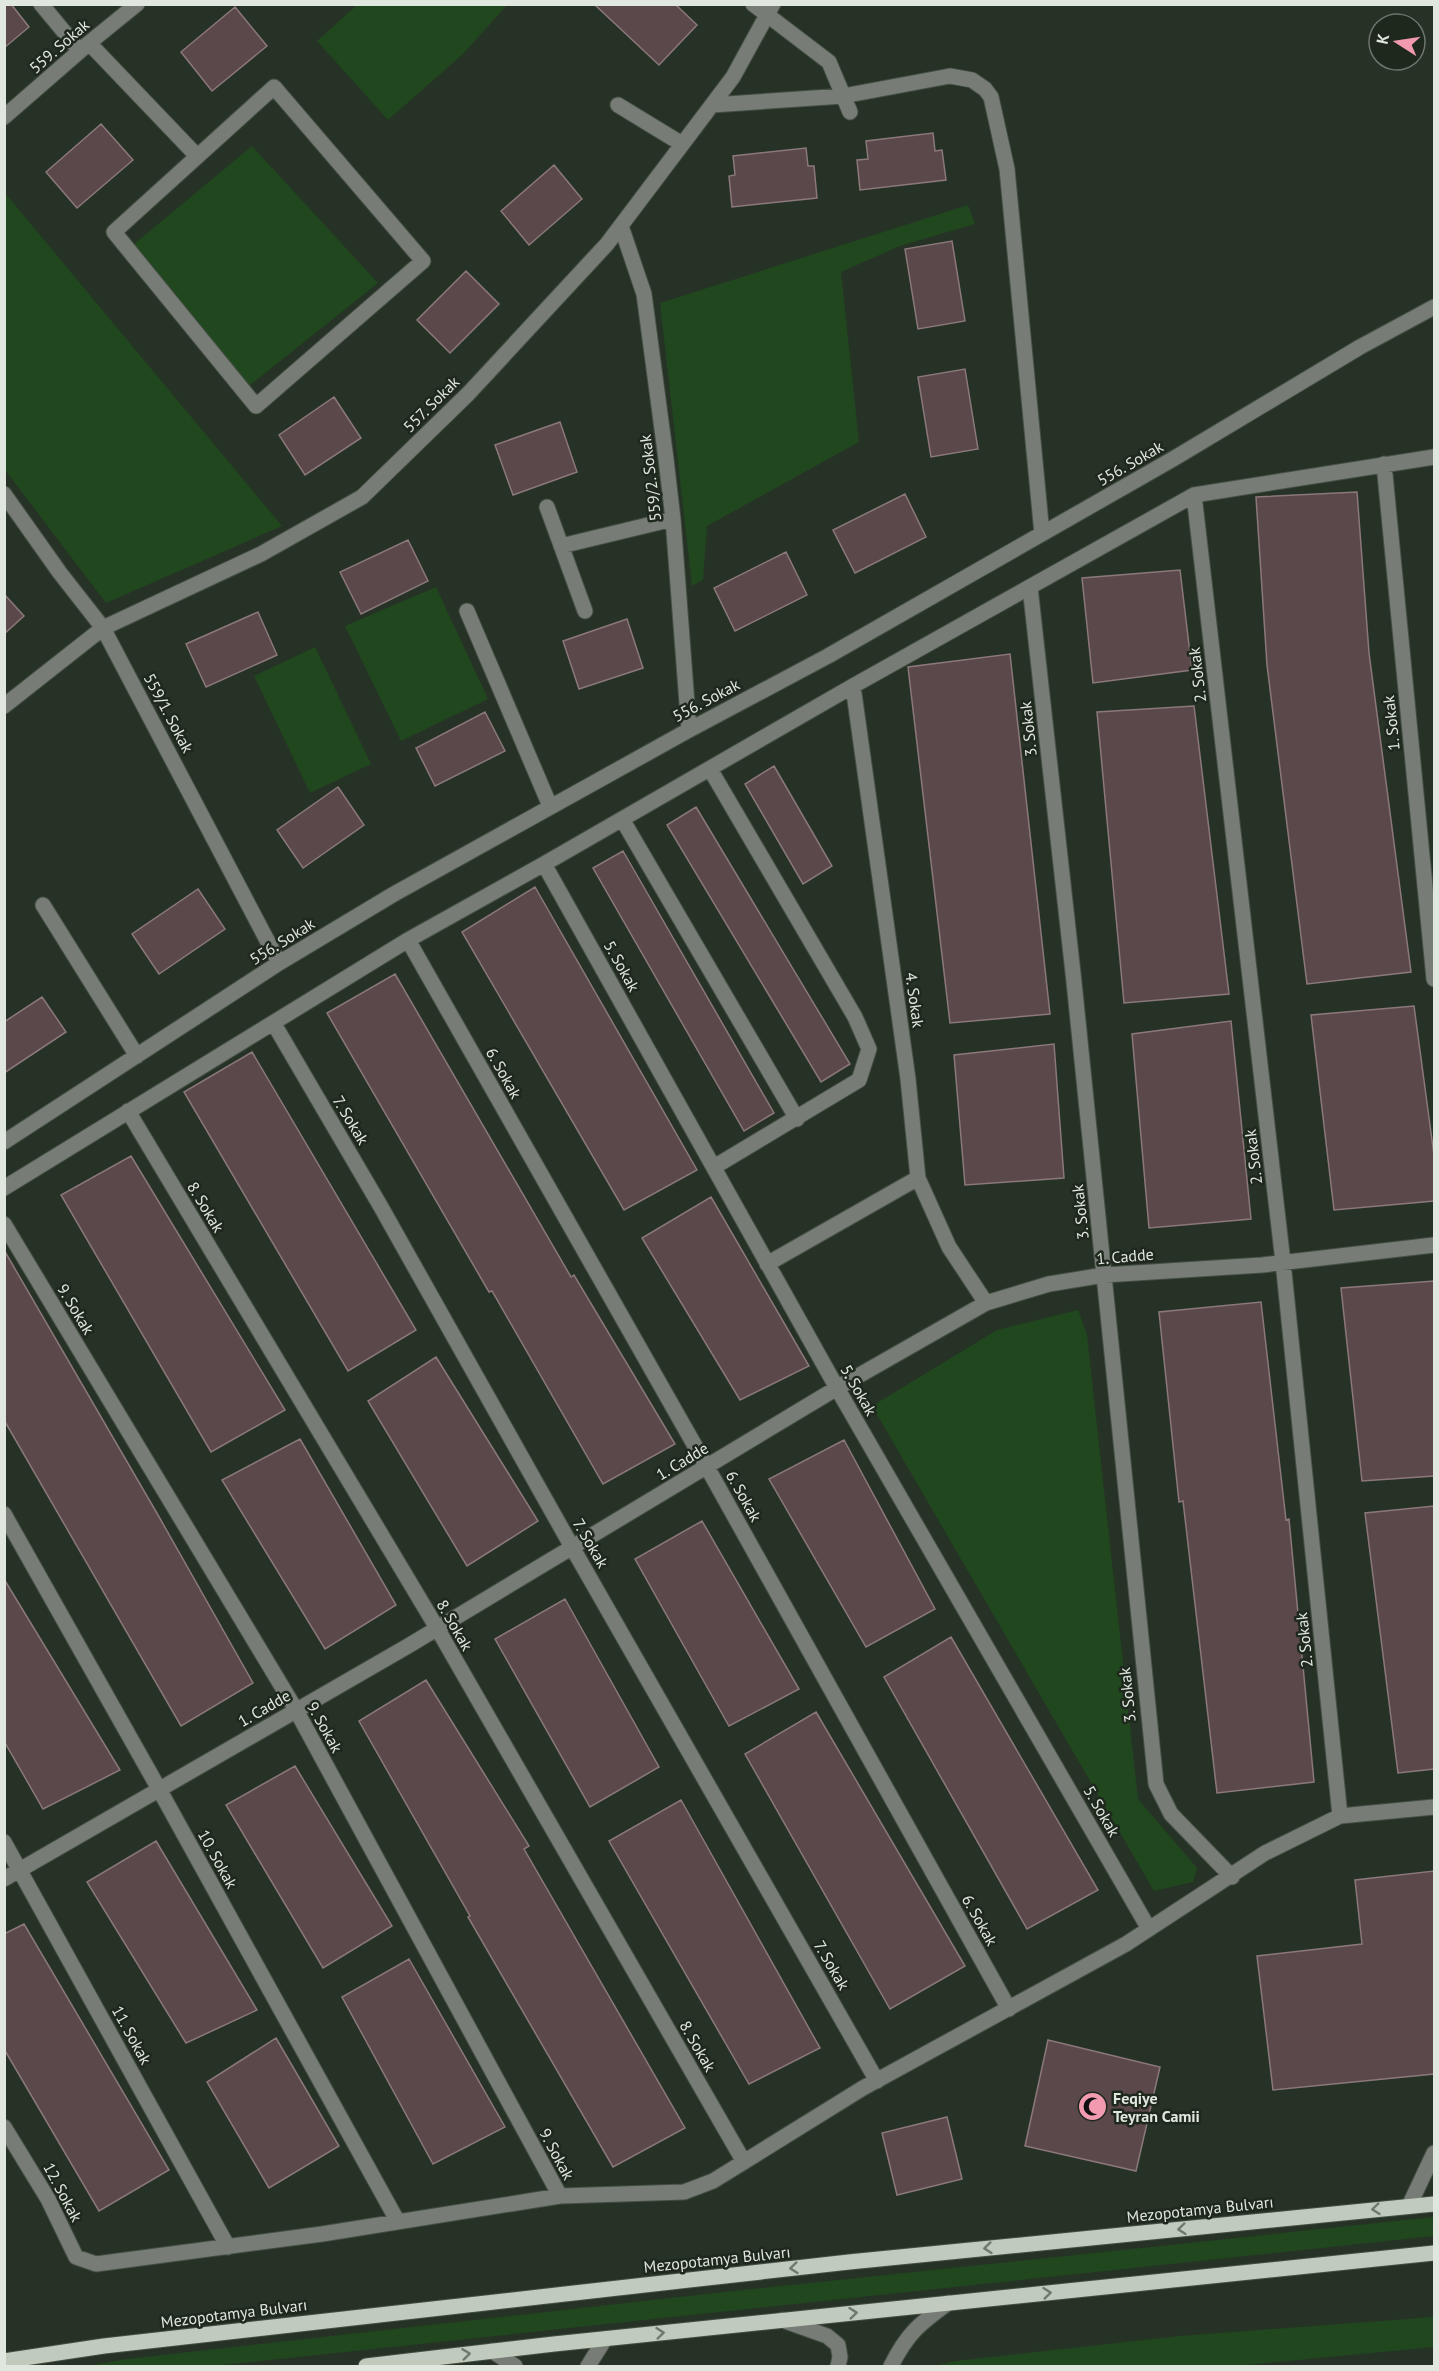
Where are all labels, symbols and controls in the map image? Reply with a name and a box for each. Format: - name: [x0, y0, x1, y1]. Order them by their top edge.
- north arrow: [1367, 12, 1427, 72]
- street label: 559. Sokak: [25, 14, 93, 77]
- text: K: [1372, 32, 1393, 46]
- street label: 557. Sokak: [399, 372, 463, 436]
- street label: 559/2. Sokak: [635, 433, 665, 523]
- street label: 556. Sokak: [1093, 436, 1167, 490]
- street label: 2. Sokak: [1184, 646, 1210, 704]
- street label: 559/1. Sokak: [140, 670, 198, 757]
- street label: 556. Sokak: [669, 674, 743, 726]
- street label: 1. Sokak: [1378, 694, 1404, 752]
- street label: 3. Sokak: [1015, 700, 1041, 758]
- street label: 556. Sokak: [246, 913, 319, 969]
- street label: 5. Sokak: [600, 937, 644, 995]
- street label: 4. Sokak: [901, 971, 929, 1029]
- street label: 6. Sokak: [482, 1044, 526, 1102]
- street label: 7. Sokak: [329, 1092, 374, 1148]
- street label: 2. Sokak: [1240, 1128, 1266, 1186]
- street label: 8. Sokak: [183, 1178, 229, 1236]
- street label: 3. Sokak: [1067, 1183, 1093, 1241]
- street label: 1. Cadde: [1096, 1244, 1154, 1268]
- street label: 9. Sokak: [53, 1280, 99, 1338]
- street label: 5. Sokak: [836, 1361, 882, 1419]
- street label: 1. Cadde: [652, 1438, 712, 1484]
- street label: 6. Sokak: [722, 1467, 766, 1525]
- street label: 7. Sokak: [569, 1515, 613, 1572]
- street label: 8. Sokak: [432, 1596, 478, 1654]
- street label: 2. Sokak: [1291, 1611, 1317, 1669]
- street label: 3. Sokak: [1114, 1666, 1140, 1724]
- street label: 1. Cadde: [234, 1685, 294, 1731]
- street label: 9. Sokak: [303, 1698, 347, 1756]
- street label: 5. Sokak: [1079, 1782, 1125, 1840]
- street label: 10. Sokak: [194, 1826, 242, 1892]
- street label: 6. Sokak: [958, 1891, 1002, 1949]
- street label: 7. Sokak: [810, 1937, 854, 1994]
- street label: 11. Sokak: [108, 2002, 156, 2068]
- street label: 8. Sokak: [675, 2017, 721, 2075]
- place label: Feqiye Teyran Camii: [1113, 2088, 1200, 2126]
- mosque icon: Feqiye Teyran Camii: [1076, 2091, 1108, 2123]
- street label: 9. Sokak: [535, 2125, 579, 2183]
- street label: 12. Sokak: [39, 2159, 87, 2225]
- street label: Mezopotamya Bulvarı: [1126, 2191, 1274, 2227]
- one-way arrow: [1372, 2203, 1381, 2215]
- one-way arrow: [1178, 2222, 1187, 2235]
- street label: Mezopotamya Bulvarı: [643, 2241, 791, 2277]
- one-way arrow: [984, 2241, 993, 2254]
- one-way arrow: [790, 2261, 799, 2274]
- one-way arrow: [1043, 2287, 1052, 2300]
- street label: Mezopotamya Bulvarı: [160, 2294, 308, 2332]
- one-way arrow: [849, 2307, 858, 2320]
- one-way arrow: [655, 2327, 664, 2340]
- one-way arrow: [461, 2349, 470, 2361]

